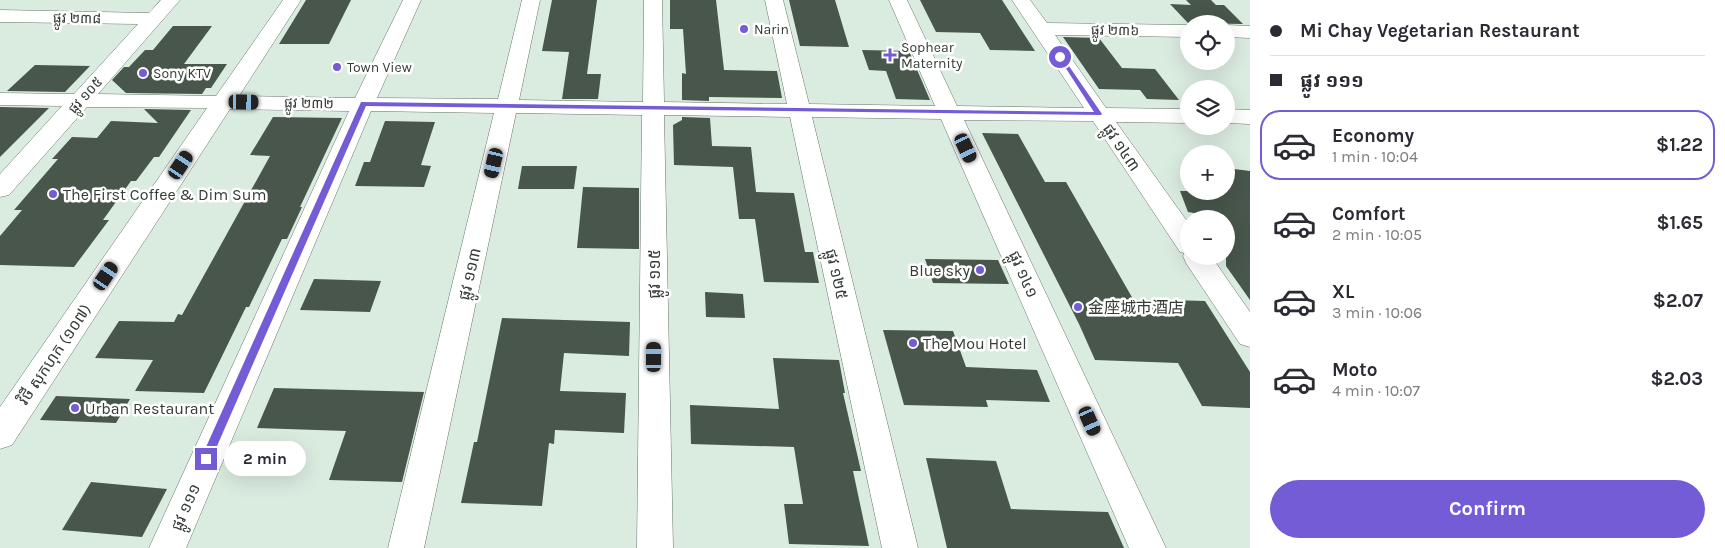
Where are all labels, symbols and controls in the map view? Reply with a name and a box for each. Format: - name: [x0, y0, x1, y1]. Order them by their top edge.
- street label: ផ្លូវ ២៣៨: [53, 10, 101, 31]
- map controls: [1180, 15, 1235, 265]
- button: locate: [1180, 15, 1235, 70]
- text: Mi Chay Vegetarian Restaurant: [1300, 20, 1580, 42]
- place label: Narin: [754, 21, 789, 38]
- street label: ផ្លូវ ២៣៦: [1091, 22, 1139, 43]
- marker: Narin: [738, 23, 750, 35]
- place label: Sophear Maternity: [901, 39, 963, 72]
- route start: [1049, 46, 1071, 68]
- marker: Sophear Maternity: [883, 48, 897, 62]
- place label: Town View: [347, 59, 412, 76]
- marker: Town View: [331, 61, 343, 73]
- place label: Sony KTV: [153, 65, 211, 82]
- marker: Sony KTV: [137, 67, 149, 79]
- text: ផ្លូវ ១១១: [1300, 70, 1364, 92]
- street label: ផ្លូវ ១០៥: [65, 74, 109, 119]
- button: layers: [1180, 80, 1235, 135]
- car: [228, 94, 259, 110]
- street label: ផ្លូវ ២៣២: [284, 95, 334, 116]
- street label: ផ្លូវ ១៤៣: [1095, 120, 1144, 177]
- icon: car: [1272, 123, 1317, 168]
- text: Economy: [1332, 125, 1414, 147]
- car: [952, 131, 979, 165]
- text: $1.22: [1656, 134, 1703, 156]
- button: +: [1180, 145, 1235, 200]
- car: [483, 147, 504, 179]
- text: 1 min · 10:04: [1332, 147, 1418, 166]
- car: [166, 148, 195, 182]
- place label: The First Coffee & Dim Sum: [63, 185, 266, 204]
- marker: The First Coffee & Dim Sum: [47, 188, 59, 200]
- icon: car: [1272, 201, 1317, 246]
- text: Comfort: [1332, 203, 1406, 225]
- button: −: [1180, 210, 1235, 265]
- text: $1.65: [1656, 212, 1703, 234]
- text: 2 min · 10:05: [1332, 225, 1422, 244]
- street label: ផ្លូវ ១១៣: [454, 246, 489, 303]
- street label: ផ្លូវ ១២៥: [817, 247, 852, 302]
- street label: ផ្លូវ ១៤១: [1000, 248, 1042, 303]
- street label: ផ្លូវ ១១៥: [645, 249, 669, 299]
- car: [91, 259, 120, 293]
- place label: Blue sky: [909, 261, 971, 280]
- marker: Blue sky: [974, 264, 986, 276]
- icon: car: [1272, 279, 1317, 324]
- text: XL: [1332, 281, 1354, 303]
- text: $2.07: [1653, 290, 1703, 312]
- place label: 金座城市酒店: [1088, 298, 1184, 317]
- street label: វិថី សុកហុក (១០៧): [12, 300, 96, 410]
- marker: 金座城市酒店: [1072, 301, 1084, 313]
- text: 3 min · 10:06: [1332, 303, 1422, 322]
- place label: The Mou Hotel: [923, 334, 1027, 353]
- marker: The Mou Hotel: [907, 337, 919, 349]
- car: [646, 342, 661, 372]
- icon: car: [1272, 357, 1317, 402]
- text: Moto: [1332, 359, 1378, 381]
- text: $2.03: [1650, 368, 1703, 390]
- text: 4 min · 10:07: [1332, 381, 1420, 400]
- place label: Urban Restaurant: [85, 399, 214, 418]
- marker: Urban Restaurant: [69, 402, 81, 414]
- car: [1077, 404, 1102, 438]
- callout: 2 min: [224, 442, 306, 476]
- route end: [195, 448, 217, 470]
- text: 2 min: [243, 449, 287, 468]
- button: Confirm: [1270, 480, 1705, 538]
- street label: ផ្លូវ ១១១: [167, 481, 209, 536]

